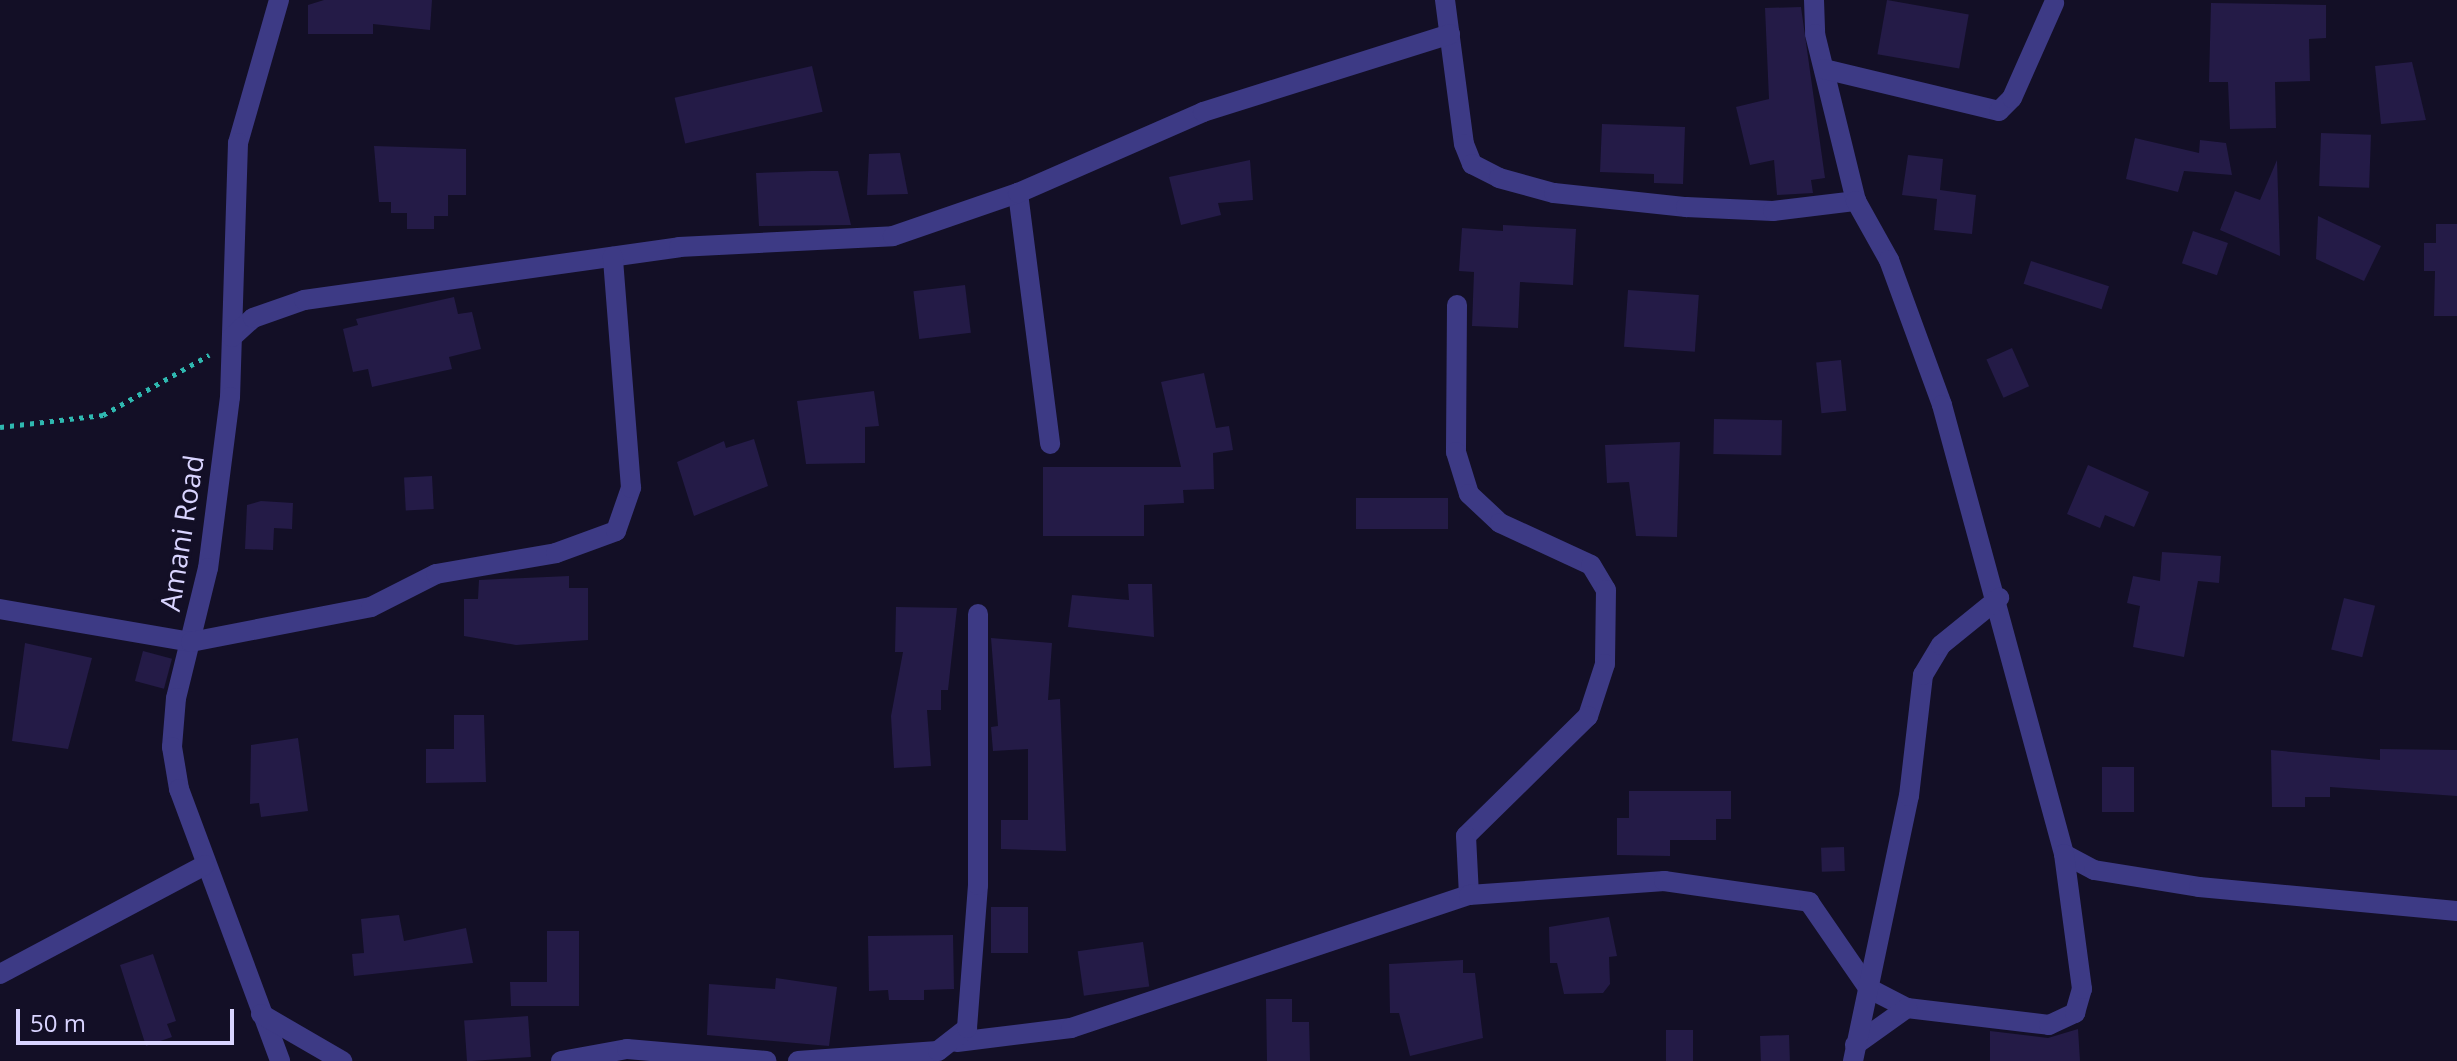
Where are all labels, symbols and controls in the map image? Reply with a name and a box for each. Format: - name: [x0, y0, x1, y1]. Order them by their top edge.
- street label: Amani Road: [152, 453, 210, 613]
- scale bar: [20, 993, 238, 1043]
- text: 50 m: [30, 1006, 86, 1039]

